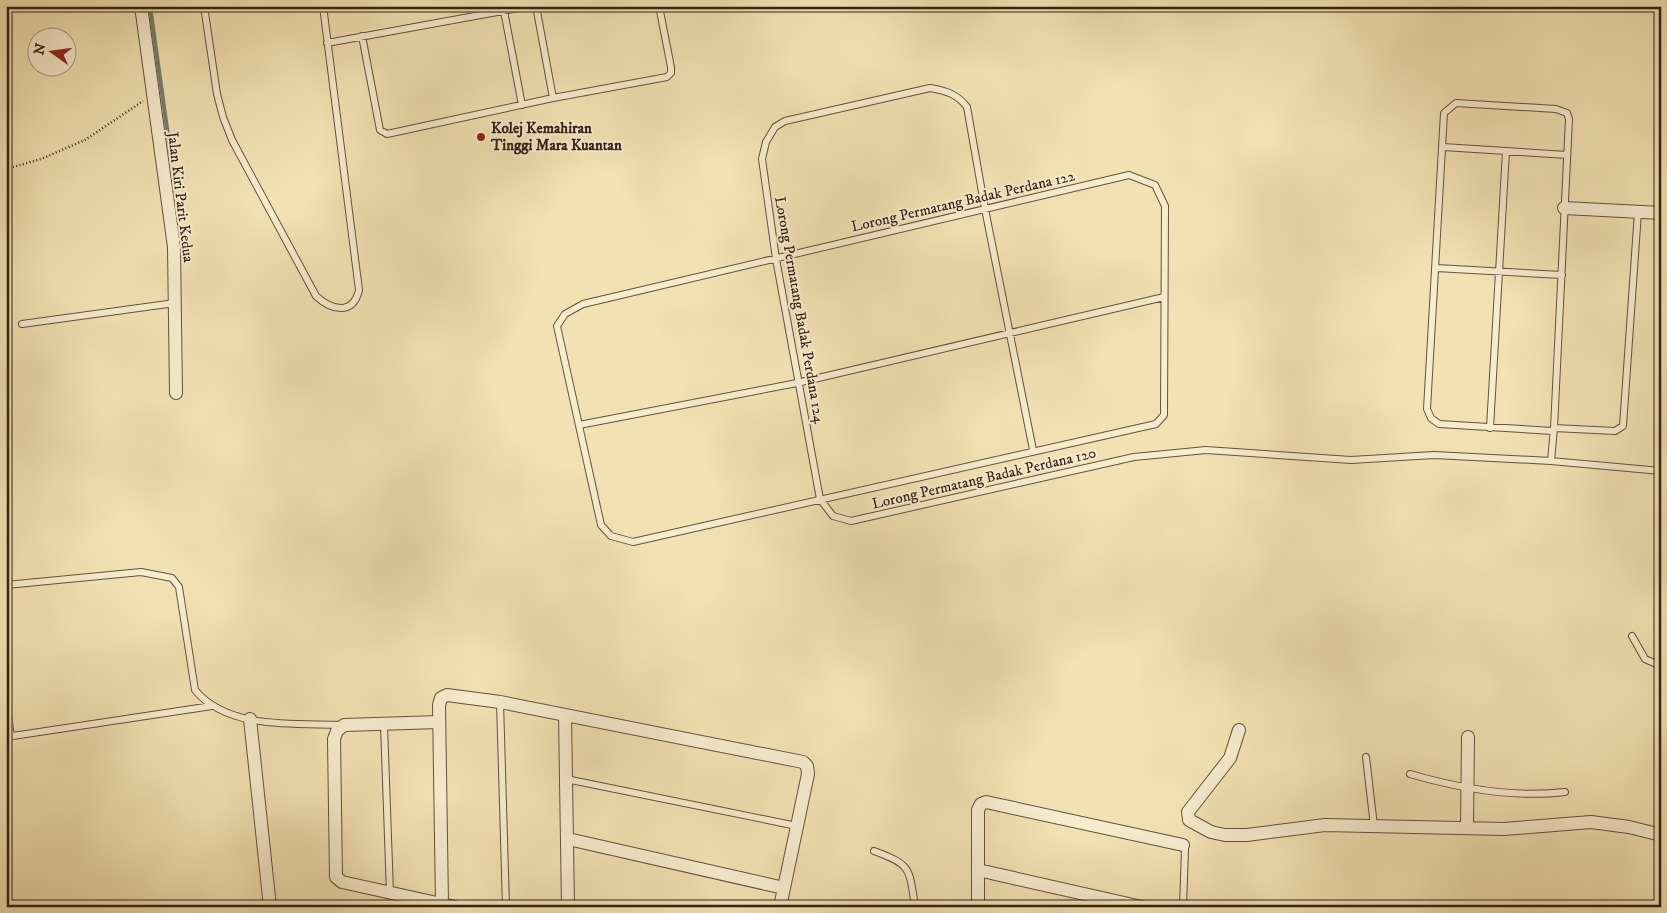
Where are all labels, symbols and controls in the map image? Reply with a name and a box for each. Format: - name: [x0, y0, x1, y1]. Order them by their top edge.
- north arrow: [28, 28, 78, 78]
- text: N: [30, 41, 51, 57]
- place label: Kolej Kemahiran Tinggi Mara Kuantan: [490, 119, 622, 155]
- street label: Jalan Kiri Parit Kedua: [163, 129, 198, 264]
- marker: Kolej Kemahiran Tinggi Mara Kuantan: [475, 131, 487, 143]
- street label: Lorong Permatang Badak Perdana 122: [849, 166, 1077, 236]
- street label: Lorong Permatang Badak Perdana 124: [770, 195, 829, 425]
- street label: Lorong Permatang Badak Perdana 120: [870, 443, 1098, 514]

